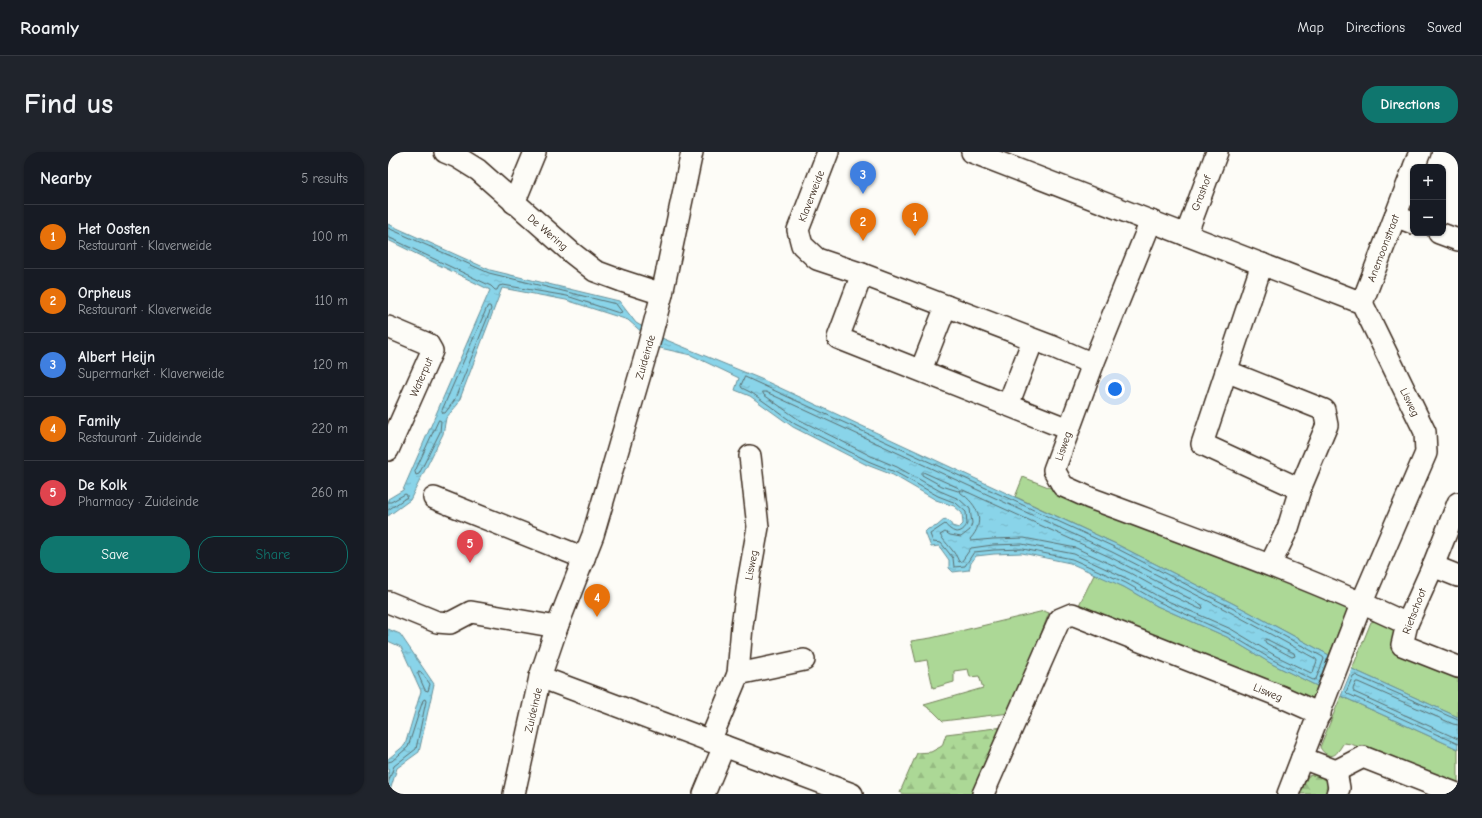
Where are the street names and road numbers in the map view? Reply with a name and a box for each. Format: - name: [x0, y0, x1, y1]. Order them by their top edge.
- street label: Klaverweide: [796, 168, 827, 224]
- street label: Grashof: [1189, 173, 1215, 213]
- street label: De Wering: [525, 211, 570, 253]
- street label: Anemoonstraat: [1365, 212, 1403, 284]
- street label: Zuideinde: [633, 333, 658, 381]
- street label: Waterput: [407, 355, 436, 399]
- street label: Lisweg: [1397, 386, 1422, 419]
- street label: Lisweg: [1052, 430, 1075, 463]
- street label: Lisweg: [742, 549, 761, 581]
- street label: Rietschoot: [1400, 586, 1429, 636]
- street label: Lisweg: [1251, 681, 1284, 704]
- street label: Zuideinde: [522, 686, 545, 734]

